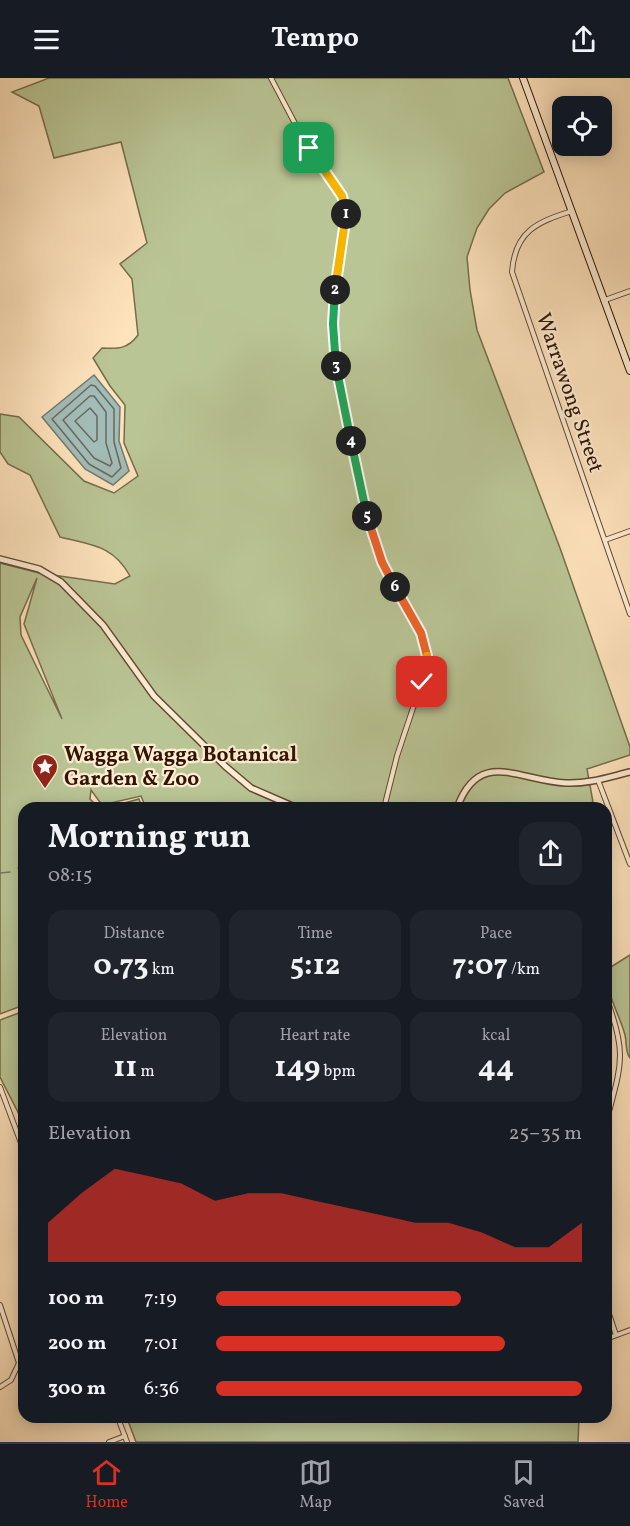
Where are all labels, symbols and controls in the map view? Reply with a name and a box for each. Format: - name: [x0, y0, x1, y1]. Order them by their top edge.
- text: Tempo: [271, 20, 359, 58]
- icon: menu: [30, 23, 63, 56]
- icon: share: [567, 23, 600, 56]
- map controls: [552, 96, 612, 156]
- button: locate: [552, 96, 612, 156]
- pin: [283, 122, 334, 173]
- icon: arrive: [292, 131, 325, 164]
- pin: 1: [331, 199, 361, 229]
- text: 1: [343, 203, 349, 225]
- pin: 2: [320, 275, 350, 305]
- text: 2: [331, 279, 339, 301]
- street label: Warrawong Street: [528, 309, 610, 477]
- pin: 3: [321, 351, 351, 381]
- text: 3: [332, 355, 340, 377]
- pin: 4: [336, 426, 366, 456]
- text: 4: [346, 430, 356, 452]
- pin: 5: [352, 501, 382, 531]
- text: 5: [363, 505, 371, 527]
- pin: 6: [380, 572, 410, 602]
- text: 6: [391, 576, 399, 598]
- pin: [396, 656, 447, 707]
- icon: check: [405, 665, 438, 698]
- place label: Wagga Wagga Botanical Garden & Zoo: [64, 741, 297, 794]
- place icon: Wagga Wagga Botanical Garden & Zoo: [30, 752, 60, 790]
- text: Morning run: [48, 816, 251, 862]
- button: share: [519, 822, 582, 885]
- text: 08:15: [48, 862, 92, 890]
- text: Distance: [103, 923, 165, 945]
- text: Time: [297, 923, 333, 945]
- text: Pace: [480, 923, 512, 945]
- text: 0.73: [93, 945, 149, 987]
- text: 5:12: [290, 945, 340, 987]
- text: 7:07: [452, 945, 508, 987]
- text: km: [149, 959, 175, 981]
- text: /km: [508, 959, 540, 981]
- text: Elevation: [101, 1025, 167, 1047]
- text: Heart rate: [280, 1025, 350, 1047]
- text: kcal: [482, 1025, 510, 1047]
- text: 11: [113, 1047, 137, 1089]
- text: 149: [274, 1047, 320, 1089]
- text: 44: [478, 1047, 514, 1089]
- text: m: [137, 1061, 155, 1083]
- text: bpm: [320, 1061, 356, 1083]
- text: Elevation: [48, 1120, 131, 1148]
- text: 25–35 m: [509, 1120, 582, 1148]
- text: 100 m: [48, 1285, 104, 1313]
- text: 7:19: [144, 1285, 177, 1313]
- text: 200 m: [48, 1330, 106, 1358]
- text: 7:01: [144, 1330, 178, 1358]
- text: 300 m: [48, 1375, 106, 1403]
- text: 6:36: [144, 1375, 179, 1403]
- tab: Home: [86, 1456, 128, 1514]
- tab: Map: [299, 1456, 332, 1514]
- tab: Saved: [503, 1456, 544, 1514]

